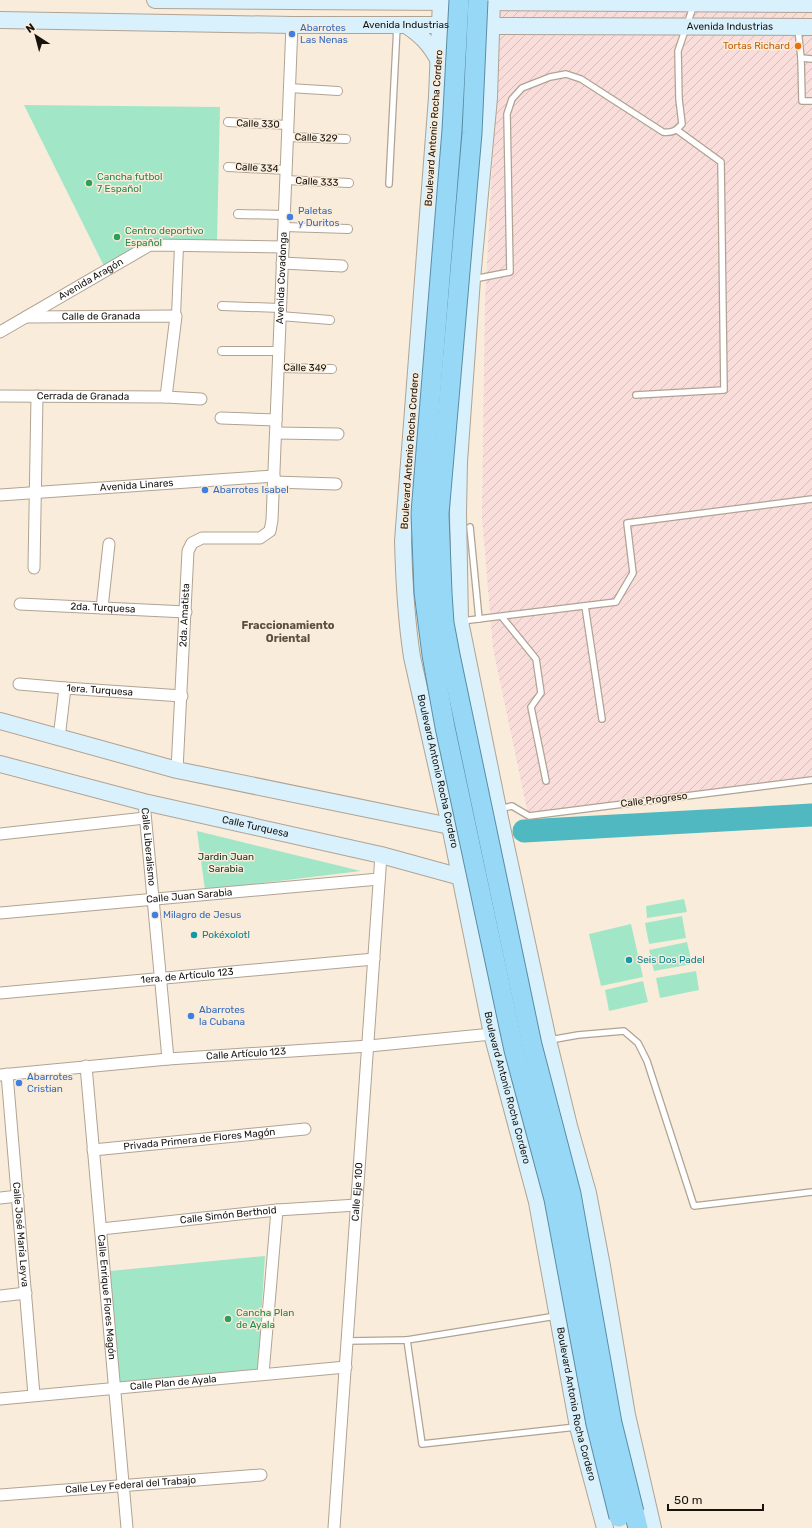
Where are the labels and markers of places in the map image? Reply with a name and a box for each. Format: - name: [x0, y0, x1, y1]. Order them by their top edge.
- place label: Abarrotes Las Nenas: [300, 22, 348, 46]
- marker: Abarrotes Las Nenas: [287, 29, 297, 39]
- place label: Tortas Richard: [723, 40, 790, 52]
- marker: Tortas Richard: [793, 41, 803, 51]
- place label: Cancha futbol 7 Español: [97, 171, 163, 195]
- marker: Cancha futbol 7 Español: [84, 178, 94, 188]
- place label: Paletas y Duritos: [298, 205, 340, 229]
- marker: Paletas y Duritos: [285, 212, 295, 222]
- place label: Centro deportivo Español: [125, 225, 204, 249]
- marker: Centro deportivo Español: [112, 232, 122, 242]
- place label: Abarrotes Isabel: [213, 484, 289, 496]
- marker: Abarrotes Isabel: [200, 485, 210, 495]
- place label: Milagro de Jesus: [163, 909, 241, 921]
- marker: Milagro de Jesus: [150, 910, 160, 920]
- place label: Pokéxolotl: [202, 929, 250, 941]
- marker: Pokéxolotl: [189, 930, 199, 940]
- place label: Seis Dos Padel: [637, 954, 705, 966]
- marker: Seis Dos Padel: [624, 955, 634, 965]
- place label: Abarrotes la Cubana: [199, 1004, 245, 1028]
- marker: Abarrotes la Cubana: [186, 1011, 196, 1021]
- place label: Abarrotes Cristian: [27, 1071, 73, 1095]
- marker: Abarrotes Cristian: [14, 1078, 24, 1088]
- place label: Cancha Plan de Ayala: [236, 1307, 294, 1331]
- marker: Cancha Plan de Ayala: [223, 1314, 233, 1324]

